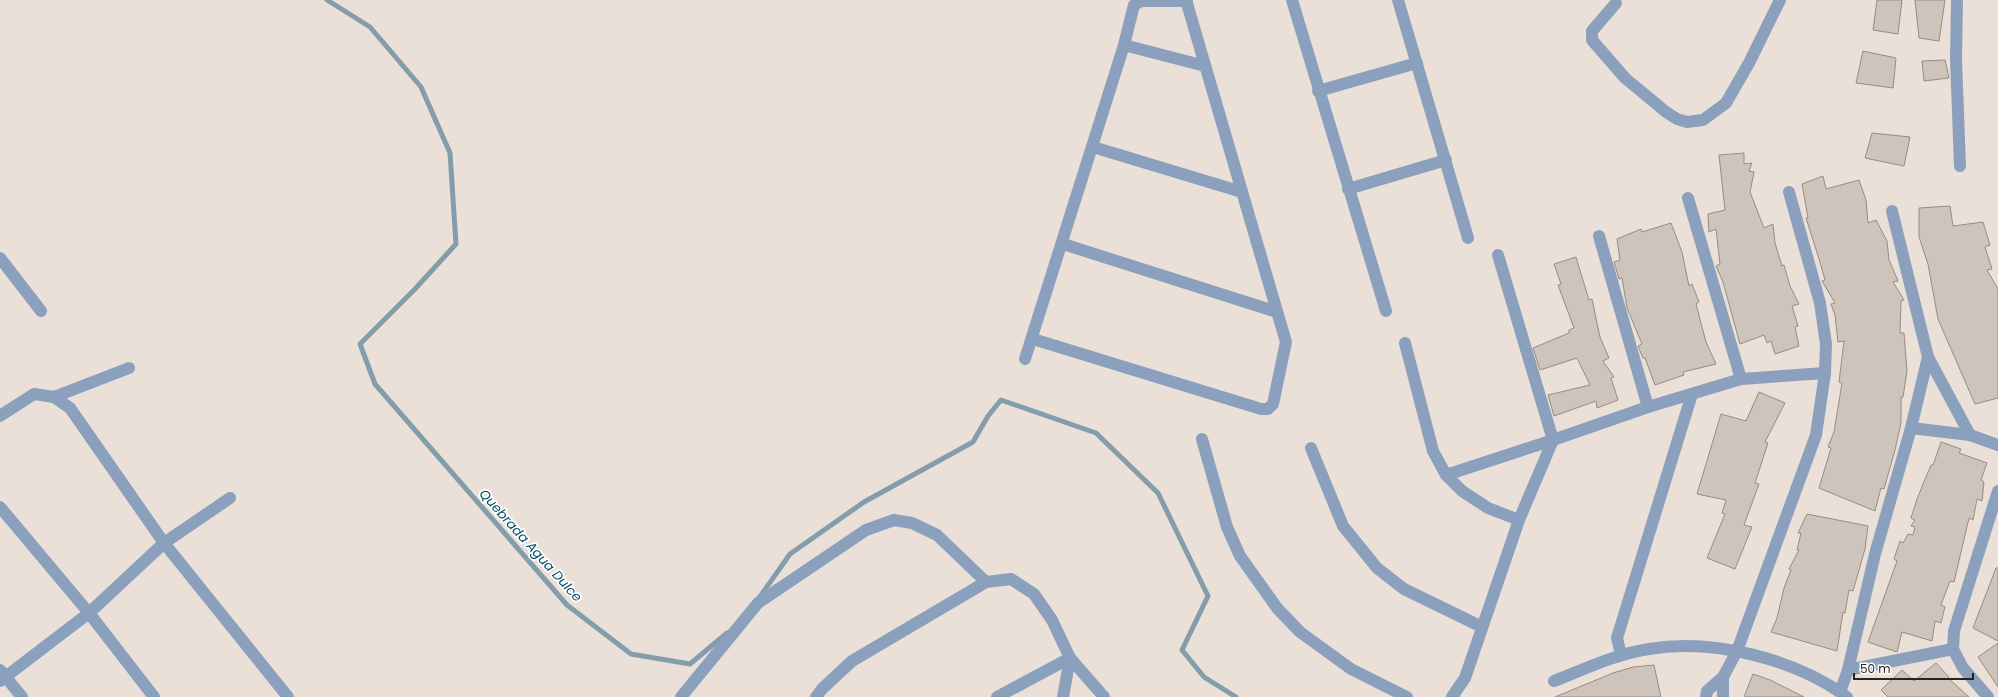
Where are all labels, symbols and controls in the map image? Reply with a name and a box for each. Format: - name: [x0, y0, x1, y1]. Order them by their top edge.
- water label: Quebrada Agua Dulce: [475, 485, 586, 606]
- scale bar: [1854, 655, 1973, 681]
- text: 50 m: [1860, 660, 1891, 677]

